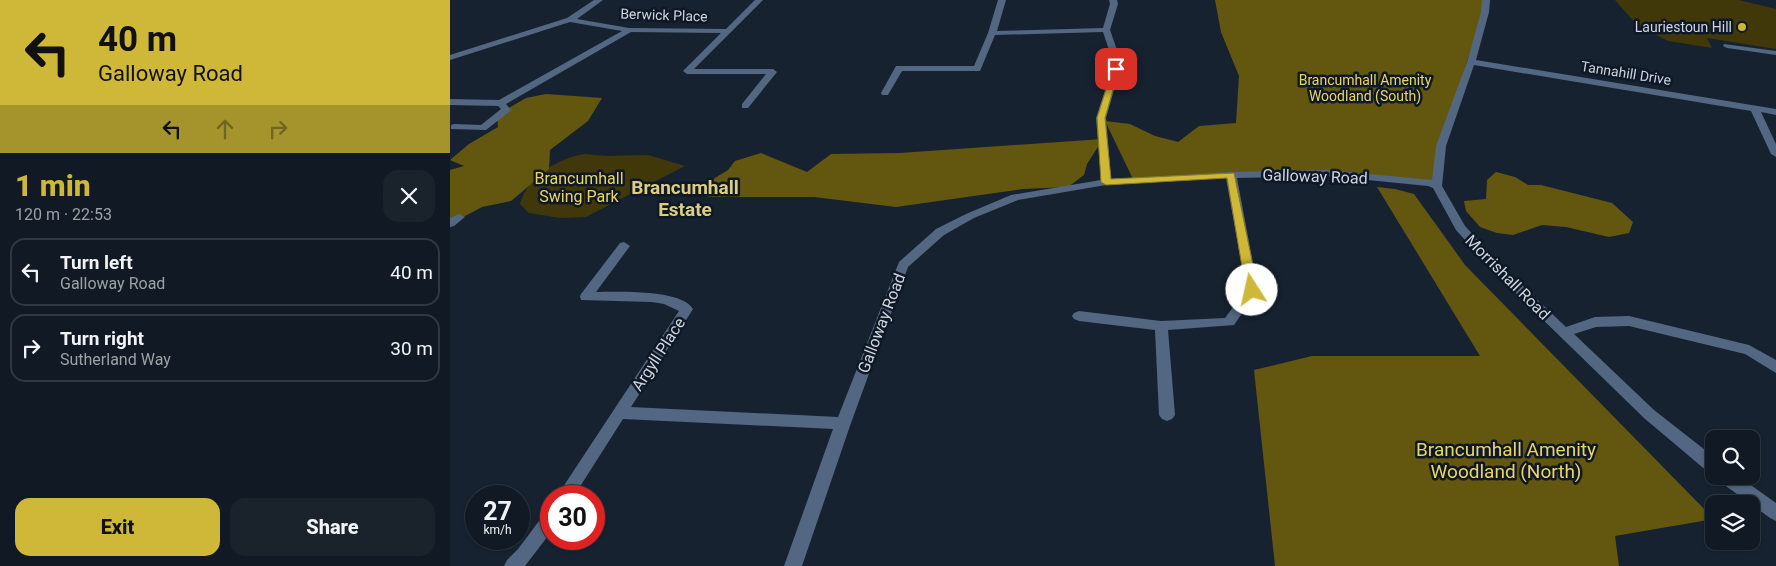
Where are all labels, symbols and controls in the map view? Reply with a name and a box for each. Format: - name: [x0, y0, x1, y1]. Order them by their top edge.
- street label: Berwick Place: [620, 5, 708, 25]
- text: 40 m: [98, 19, 177, 60]
- place label: Lauriestoun Hill: [1635, 19, 1732, 35]
- icon: left: [15, 20, 80, 85]
- marker: Lauriestoun Hill: [1736, 21, 1748, 33]
- pin: [1095, 48, 1137, 90]
- icon: arrive: [1102, 55, 1130, 83]
- street label: Tannahill Drive: [1580, 58, 1672, 88]
- text: Galloway Road: [98, 61, 243, 86]
- park label: Brancumhall Amenity Woodland (South): [1299, 72, 1432, 105]
- icon: left: [158, 115, 186, 143]
- icon: ahead: [211, 115, 239, 143]
- icon: right: [264, 115, 292, 143]
- street label: Galloway Road: [1262, 165, 1368, 188]
- text: 1 min: [15, 168, 91, 203]
- park label: Brancumhall Swing Park: [534, 169, 624, 206]
- button: close: [383, 170, 435, 222]
- district label: Brancumhall Estate: [631, 176, 739, 221]
- text: 120 m · 22:53: [15, 205, 112, 224]
- street label: Morrishall Road: [1461, 231, 1554, 324]
- text: Turn left: [60, 251, 133, 274]
- icon: left: [17, 258, 45, 286]
- text: 40 m: [390, 261, 433, 284]
- position arrow: [1225, 263, 1277, 315]
- street label: Galloway Road: [854, 271, 909, 376]
- text: Galloway Road: [60, 274, 165, 293]
- street label: Argyll Place: [628, 314, 689, 394]
- text: Turn right: [60, 327, 144, 350]
- icon: right: [17, 334, 45, 362]
- text: 30 m: [390, 337, 433, 360]
- text: Sutherland Way: [60, 350, 171, 369]
- map controls: [1705, 430, 1760, 550]
- button: search: [1705, 430, 1760, 485]
- park label: Brancumhall Amenity Woodland (North): [1416, 438, 1596, 483]
- speed limit sign: 30: [540, 485, 605, 550]
- button: layers: [1705, 495, 1760, 550]
- text: 27: [483, 497, 512, 526]
- button: Exit: [15, 498, 220, 556]
- button: Share: [230, 498, 435, 556]
- text: km/h: [483, 523, 512, 537]

